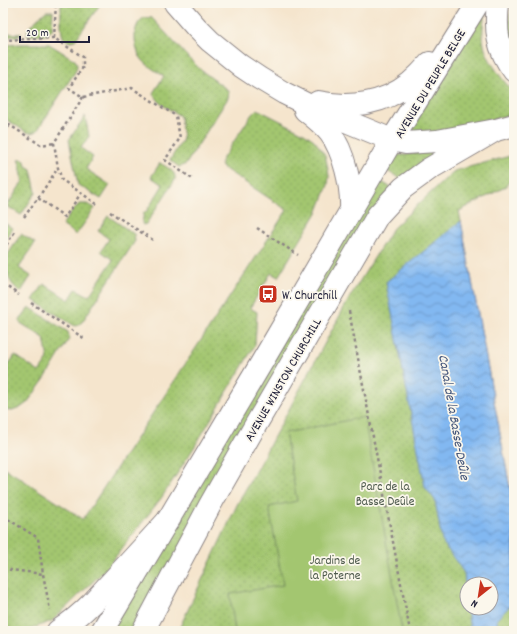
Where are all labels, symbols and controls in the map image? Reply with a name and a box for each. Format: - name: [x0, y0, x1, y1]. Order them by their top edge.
- scale bar: [20, 18, 89, 44]
- text: 20 m: [26, 25, 49, 42]
- street label: AVENUE DU PEUPLE BELGE: [391, 26, 471, 143]
- bus stop icon: W. Churchill: [257, 283, 279, 305]
- place label: W. Churchill: [282, 287, 337, 306]
- street label: AVENUE WINSTON CHURCHILL: [241, 314, 328, 446]
- water label: Canal de la Basse-Deûle: [432, 353, 474, 482]
- park label: Parc de la Basse Deûle: [356, 478, 415, 512]
- park label: Jardins de la Poterne: [310, 552, 361, 586]
- north arrow: [459, 576, 499, 616]
- text: N: [468, 594, 481, 611]

